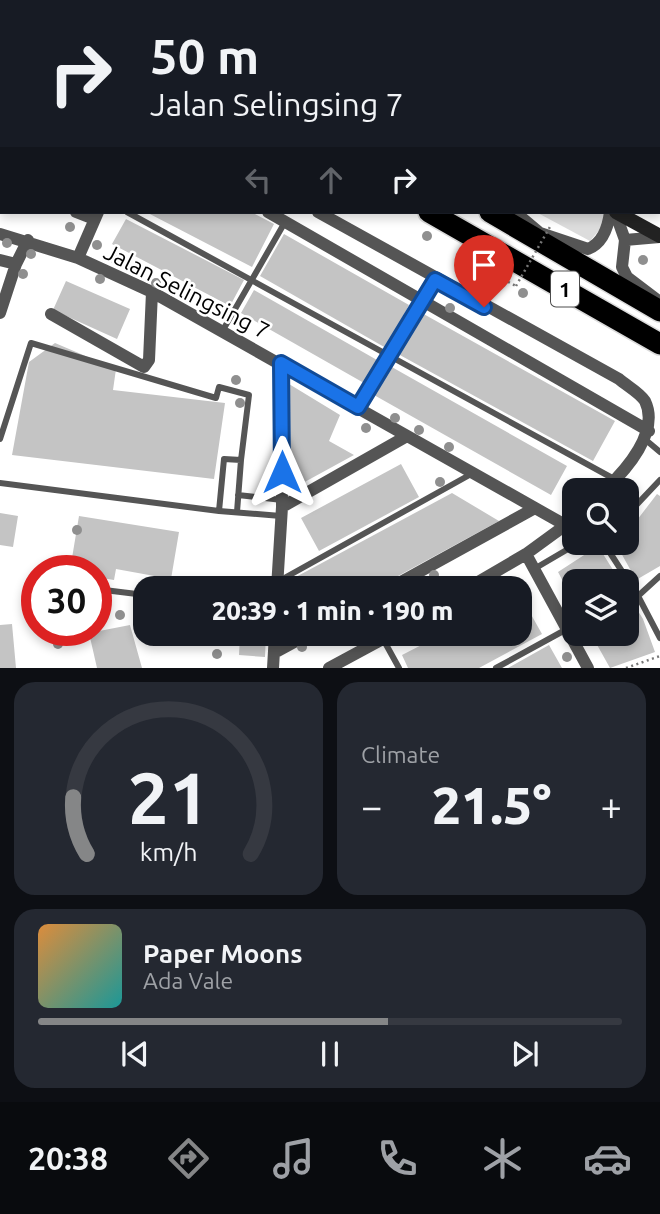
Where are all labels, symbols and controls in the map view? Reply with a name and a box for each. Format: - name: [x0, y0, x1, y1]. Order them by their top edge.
- icon: right: [35, 28, 126, 119]
- text: 50 m: [150, 28, 259, 83]
- text: Jalan Selingsing 7: [150, 86, 404, 122]
- icon: left: [239, 161, 277, 199]
- icon: ahead: [312, 161, 350, 199]
- icon: right: [385, 161, 423, 199]
- pin: [454, 235, 514, 307]
- street label: Jalan Selingsing 7: [100, 238, 274, 344]
- icon: arrive: [465, 246, 503, 284]
- road number: 1: [551, 272, 579, 306]
- position arrow: [245, 435, 319, 509]
- map controls: [562, 478, 639, 646]
- button: search: [562, 478, 639, 555]
- speed limit sign: 30: [21, 555, 112, 646]
- button: layers: [562, 569, 639, 646]
- text: 20:39 · 1 min · 190 m: [212, 596, 453, 625]
- text: Climate: [361, 742, 440, 767]
- text: 21: [127, 757, 210, 839]
- text: 21.5°: [432, 776, 551, 834]
- text: −: [361, 785, 382, 827]
- text: +: [601, 785, 622, 827]
- text: km/h: [140, 838, 197, 866]
- text: Paper Moons: [143, 939, 302, 968]
- text: Ada Vale: [143, 968, 233, 993]
- icon: previous: [116, 1035, 154, 1073]
- icon: pause: [311, 1035, 349, 1073]
- icon: next: [506, 1035, 544, 1073]
- icon: directions: [164, 1134, 213, 1183]
- icon: music: [269, 1134, 318, 1183]
- icon: phone: [373, 1134, 422, 1183]
- icon: climate: [478, 1134, 527, 1183]
- icon: car: [583, 1134, 632, 1183]
- text: 20:38: [28, 1140, 108, 1176]

